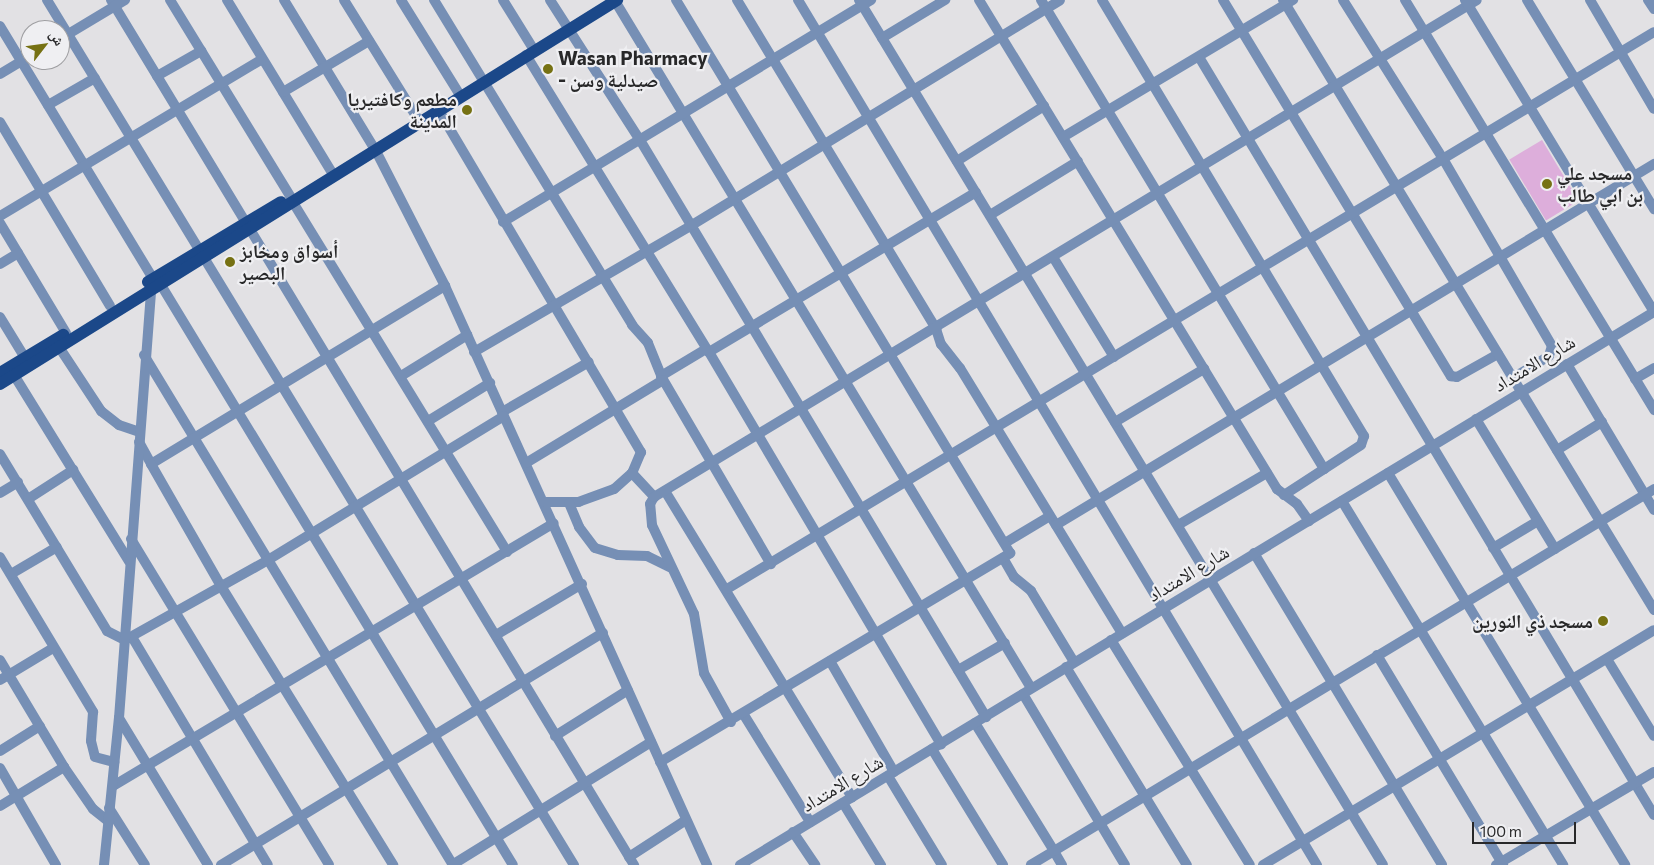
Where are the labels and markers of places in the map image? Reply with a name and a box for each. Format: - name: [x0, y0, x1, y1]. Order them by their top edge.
- place label: Wasan Pharmacy - صيدلية وسن: [558, 47, 708, 91]
- marker: Wasan Pharmacy - صيدلية وسن: [542, 63, 554, 75]
- place label: مطعم وكافتيريا المدينة: [347, 88, 457, 132]
- marker: مطعم وكافتيريا المدينة: [461, 104, 473, 116]
- place label: مسجد علي بن ابي طالب: [1557, 162, 1643, 206]
- marker: مسجد علي بن ابي طالب: [1541, 178, 1553, 190]
- place label: أسواق ومخابز البصير: [240, 240, 338, 284]
- marker: أسواق ومخابز البصير: [224, 256, 236, 268]
- place label: مسجد ذي النورين: [1472, 610, 1593, 632]
- marker: مسجد ذي النورين: [1597, 615, 1609, 627]

